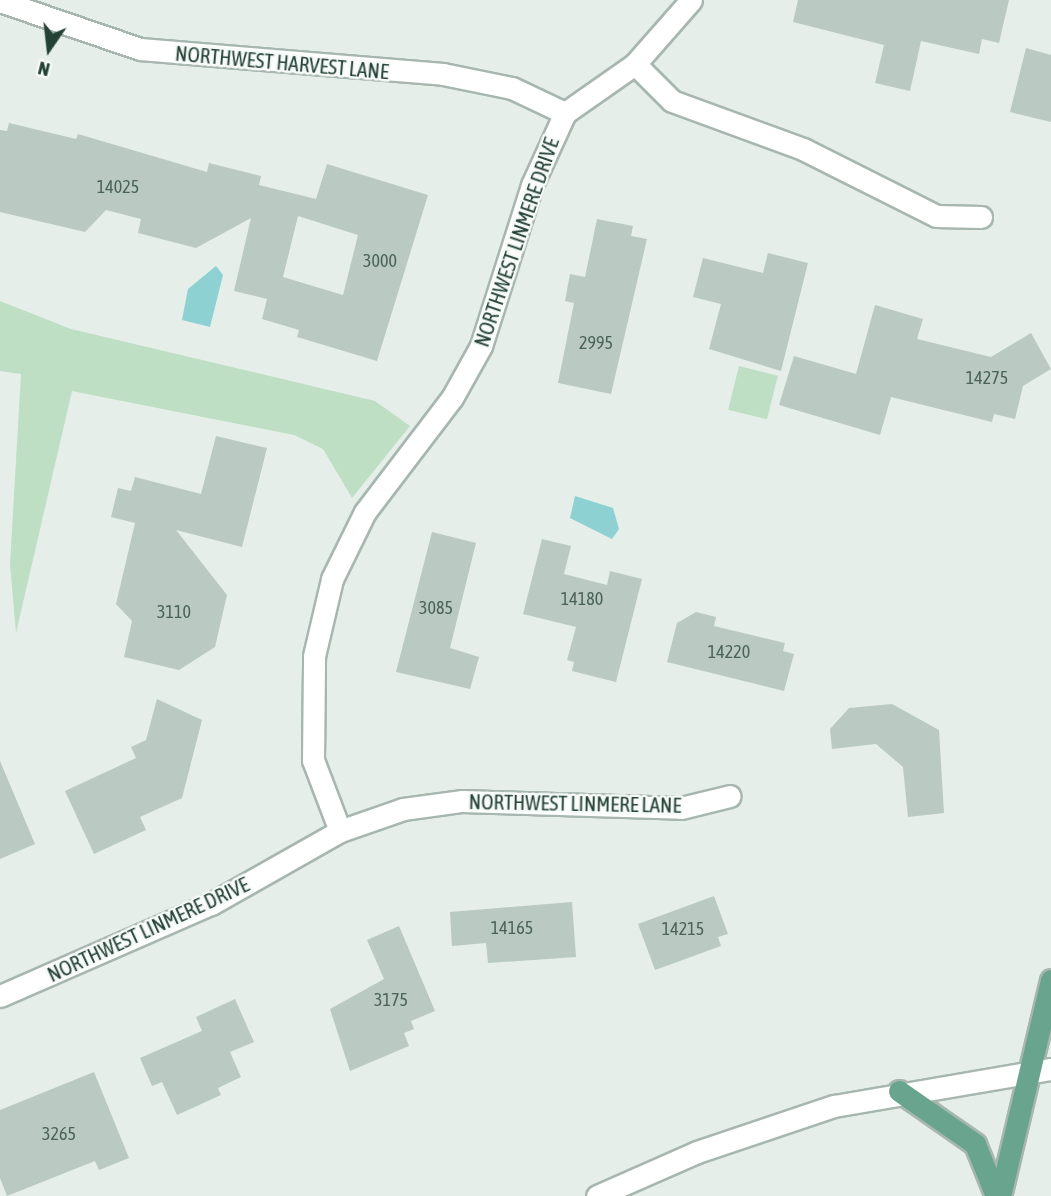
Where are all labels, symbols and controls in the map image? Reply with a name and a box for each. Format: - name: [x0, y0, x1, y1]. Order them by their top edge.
- north arrow: [14, 14, 84, 84]
- street label: NORTHWEST HARVEST LANE: [174, 40, 390, 84]
- text: N: [36, 57, 52, 81]
- street label: NORTHWEST LINMERE DRIVE: [468, 134, 564, 350]
- house number: 14025: [97, 176, 139, 198]
- house number: 3000: [363, 250, 397, 272]
- house number: 2995: [579, 332, 613, 354]
- house number: 14275: [966, 367, 1008, 389]
- house number: 14180: [561, 588, 603, 610]
- house number: 3085: [419, 597, 453, 619]
- house number: 3110: [157, 601, 191, 623]
- house number: 14220: [708, 641, 750, 663]
- street label: NORTHWEST LINMERE LANE: [468, 789, 682, 817]
- street label: NORTHWEST LINMERE DRIVE: [43, 871, 253, 987]
- house number: 14165: [491, 917, 533, 939]
- house number: 14215: [662, 918, 704, 940]
- house number: 3175: [374, 989, 408, 1011]
- house number: 3265: [42, 1123, 76, 1145]

